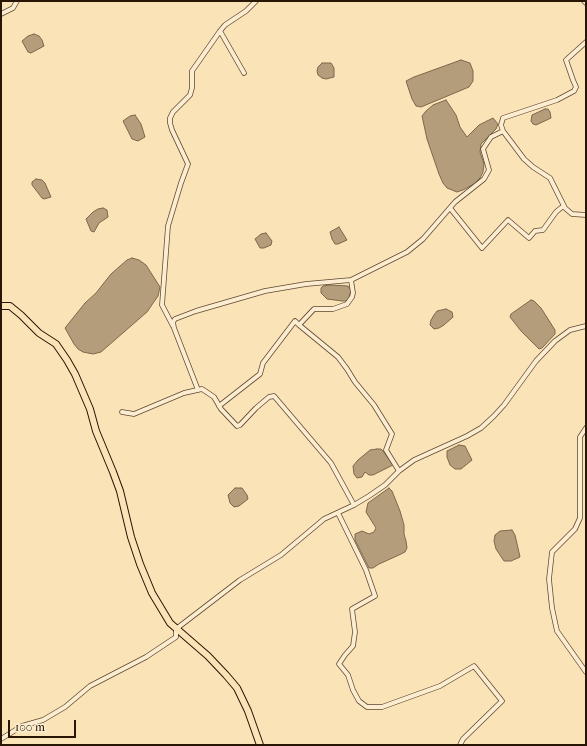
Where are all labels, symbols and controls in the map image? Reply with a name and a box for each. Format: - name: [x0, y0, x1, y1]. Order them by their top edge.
- scale bar: [10, 712, 78, 738]
- text: 100 m: [15, 720, 45, 734]

